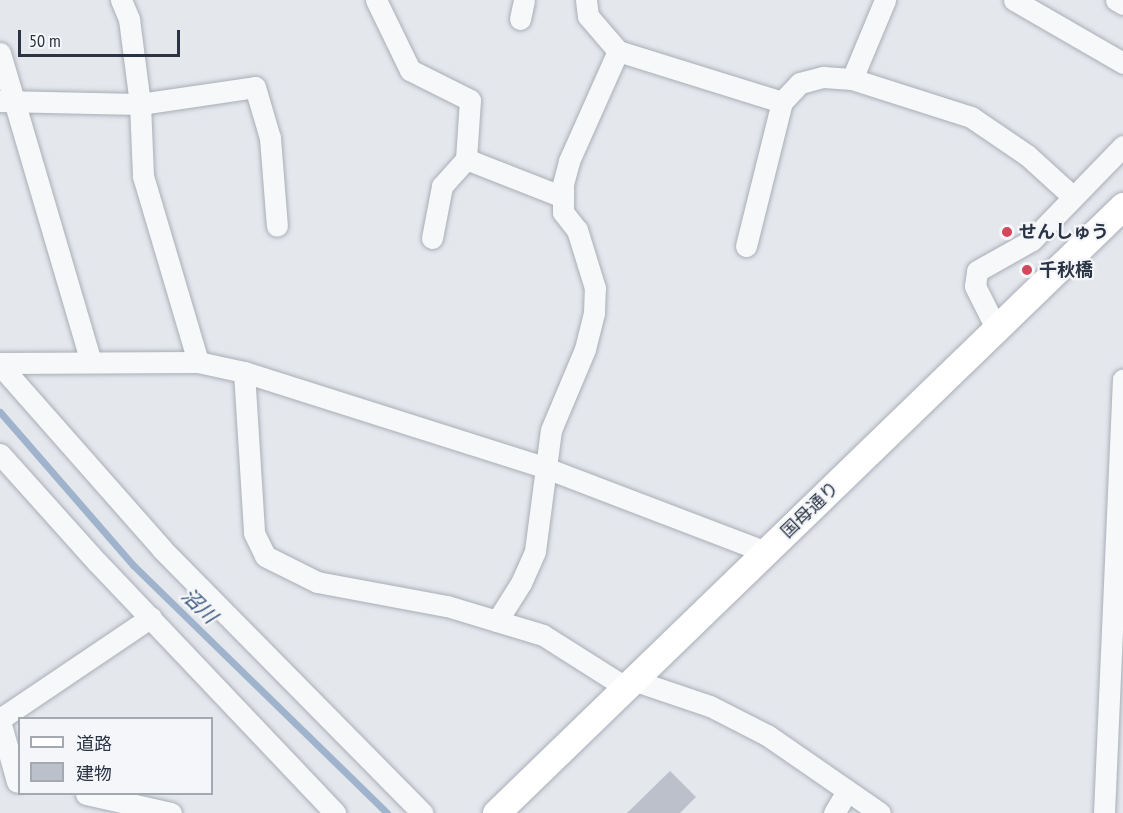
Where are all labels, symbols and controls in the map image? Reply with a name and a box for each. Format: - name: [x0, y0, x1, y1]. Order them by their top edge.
- scale bar: [21, 18, 183, 56]
- text: 50 m: [29, 29, 61, 52]
- place label: せんしゅう: [1019, 221, 1109, 243]
- marker: せんしゅう: [1000, 225, 1014, 239]
- place label: 千秋橋: [1039, 259, 1093, 281]
- marker: 千秋橋: [1020, 263, 1034, 277]
- street label: 国母通り: [777, 477, 843, 543]
- water label: 沼川: [176, 583, 222, 629]
- legend: [18, 717, 213, 795]
- text: 道路: [76, 732, 112, 755]
- text: 建物: [76, 762, 112, 785]

